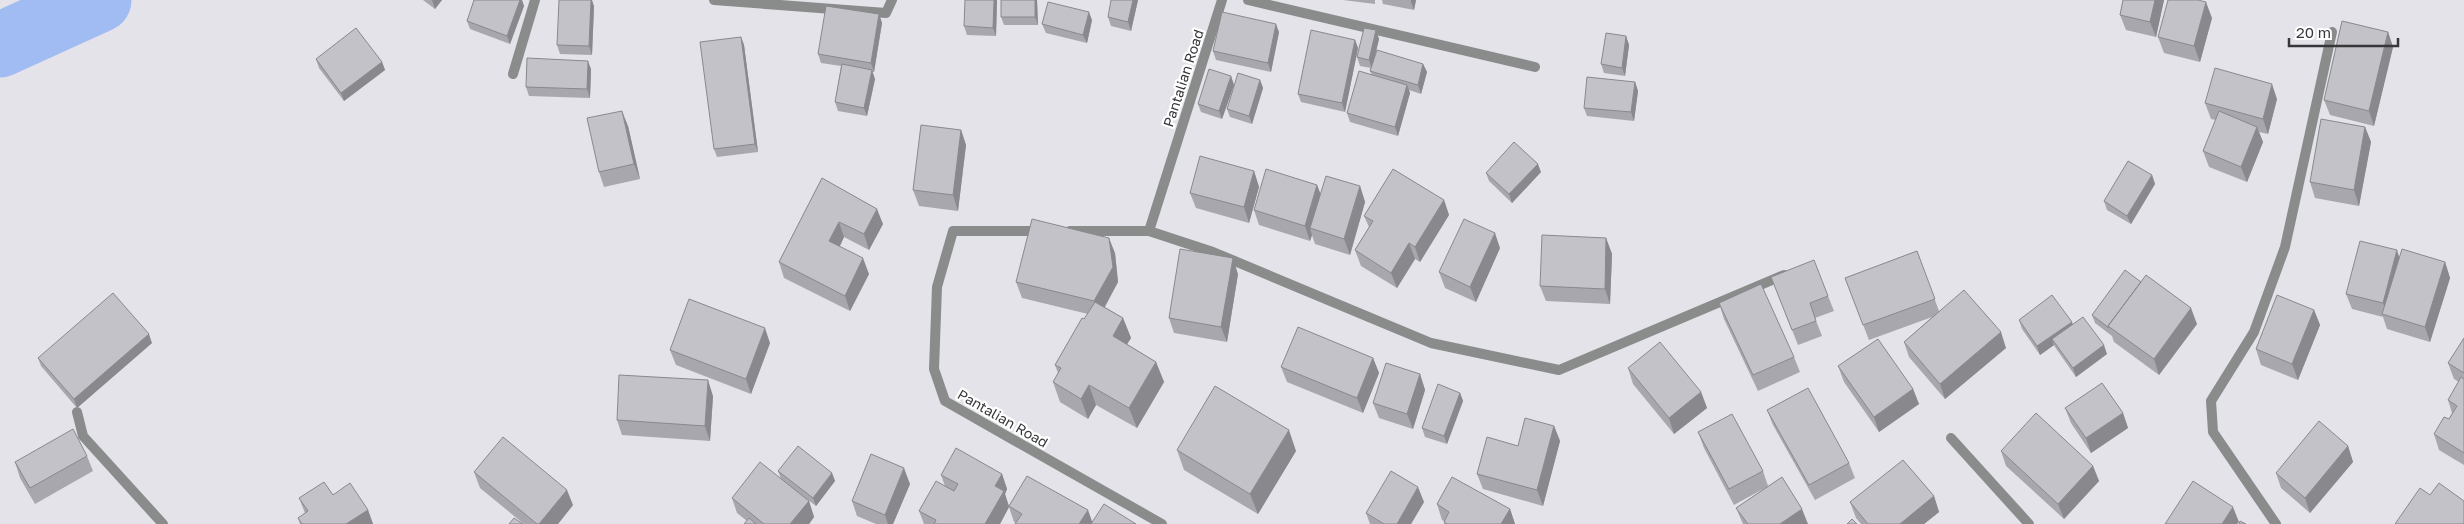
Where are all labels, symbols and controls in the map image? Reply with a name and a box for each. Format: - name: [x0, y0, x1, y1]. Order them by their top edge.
- scale bar: [2289, 15, 2398, 47]
- text: 20 m: [2296, 23, 2331, 41]
- street label: Pantalian Road: [1159, 27, 1207, 129]
- street label: Pantalian Road: [955, 385, 1051, 451]

